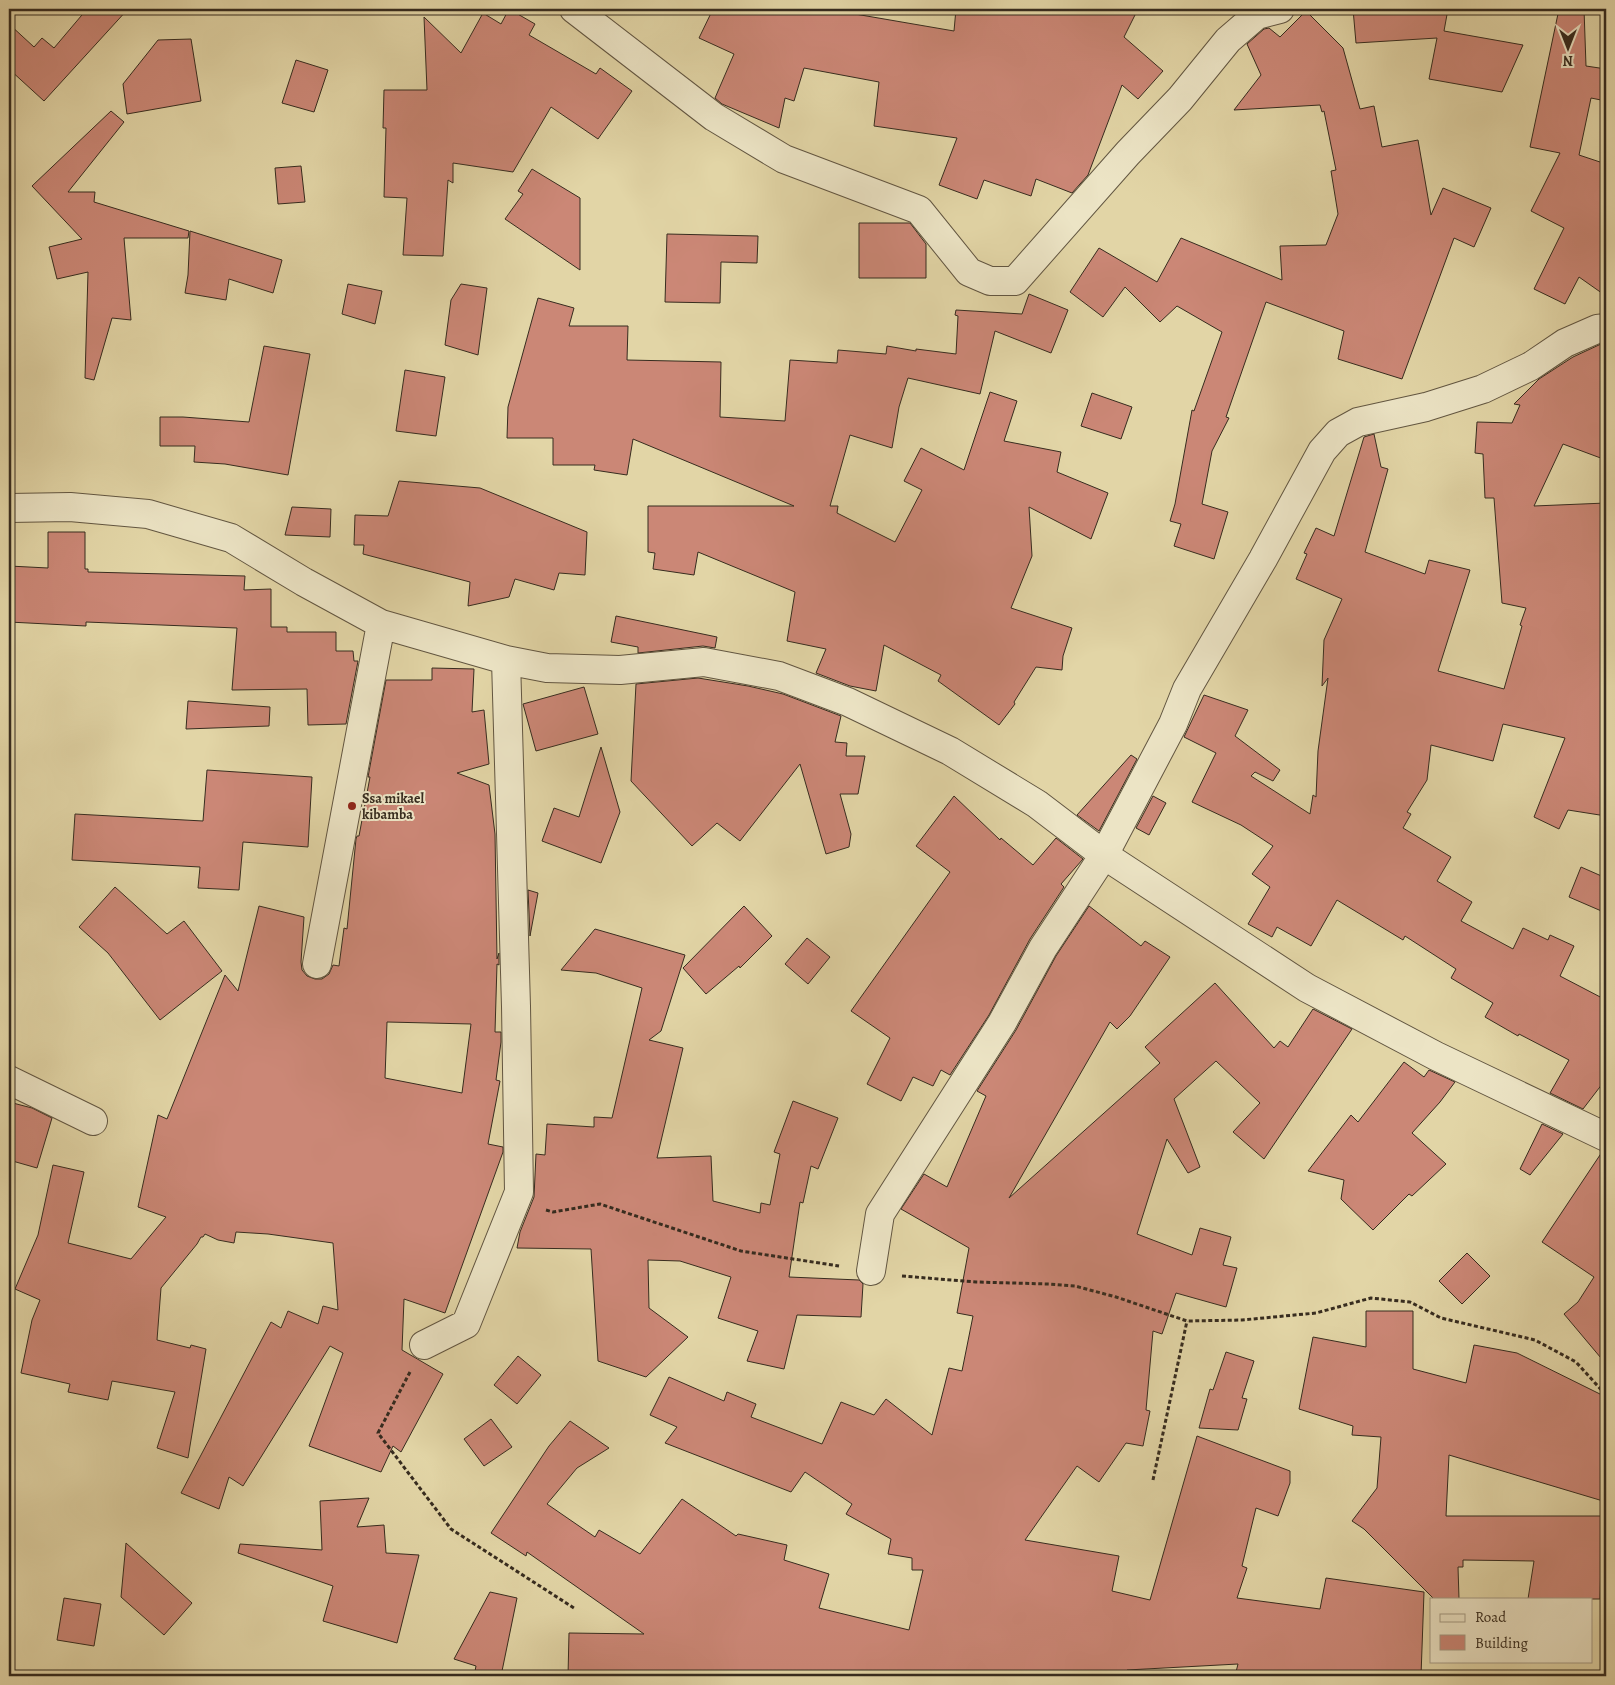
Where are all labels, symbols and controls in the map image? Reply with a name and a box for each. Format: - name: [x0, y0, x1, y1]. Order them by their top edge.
- north arrow: [1542, 22, 1592, 72]
- text: N: [1563, 51, 1573, 70]
- place label: Ssa mikael kibamba: [362, 789, 424, 824]
- marker: Ssa mikael kibamba: [346, 800, 358, 812]
- legend: [1430, 1598, 1592, 1662]
- text: Road: [1475, 1607, 1507, 1627]
- text: Building: [1475, 1633, 1528, 1653]

